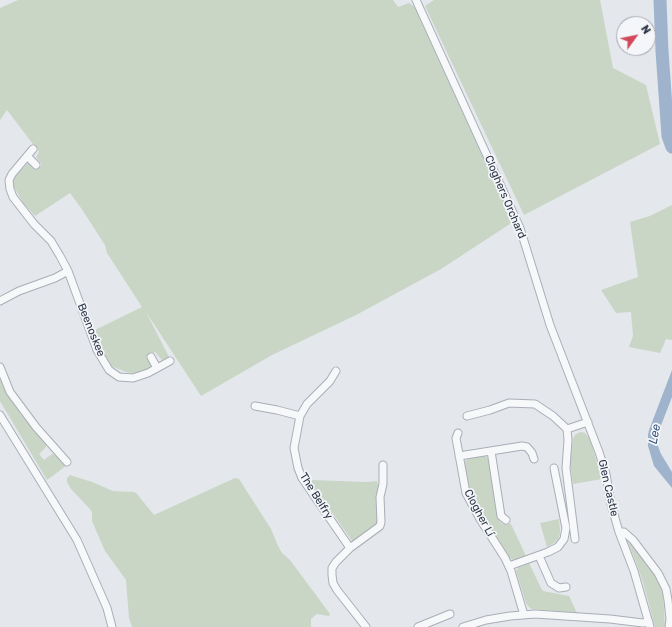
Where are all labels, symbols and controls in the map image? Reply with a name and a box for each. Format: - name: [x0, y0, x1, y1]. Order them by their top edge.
- north arrow: [616, 16, 656, 56]
- text: N: [638, 23, 653, 37]
- street label: Cloghers Orchard: [481, 153, 529, 241]
- street label: Beenoskee: [74, 302, 108, 358]
- water label: Lee: [646, 423, 664, 445]
- street label: Glen Castle: [595, 458, 621, 518]
- street label: The Belfry: [297, 470, 335, 522]
- street label: Clogher Lí: [461, 487, 497, 539]

